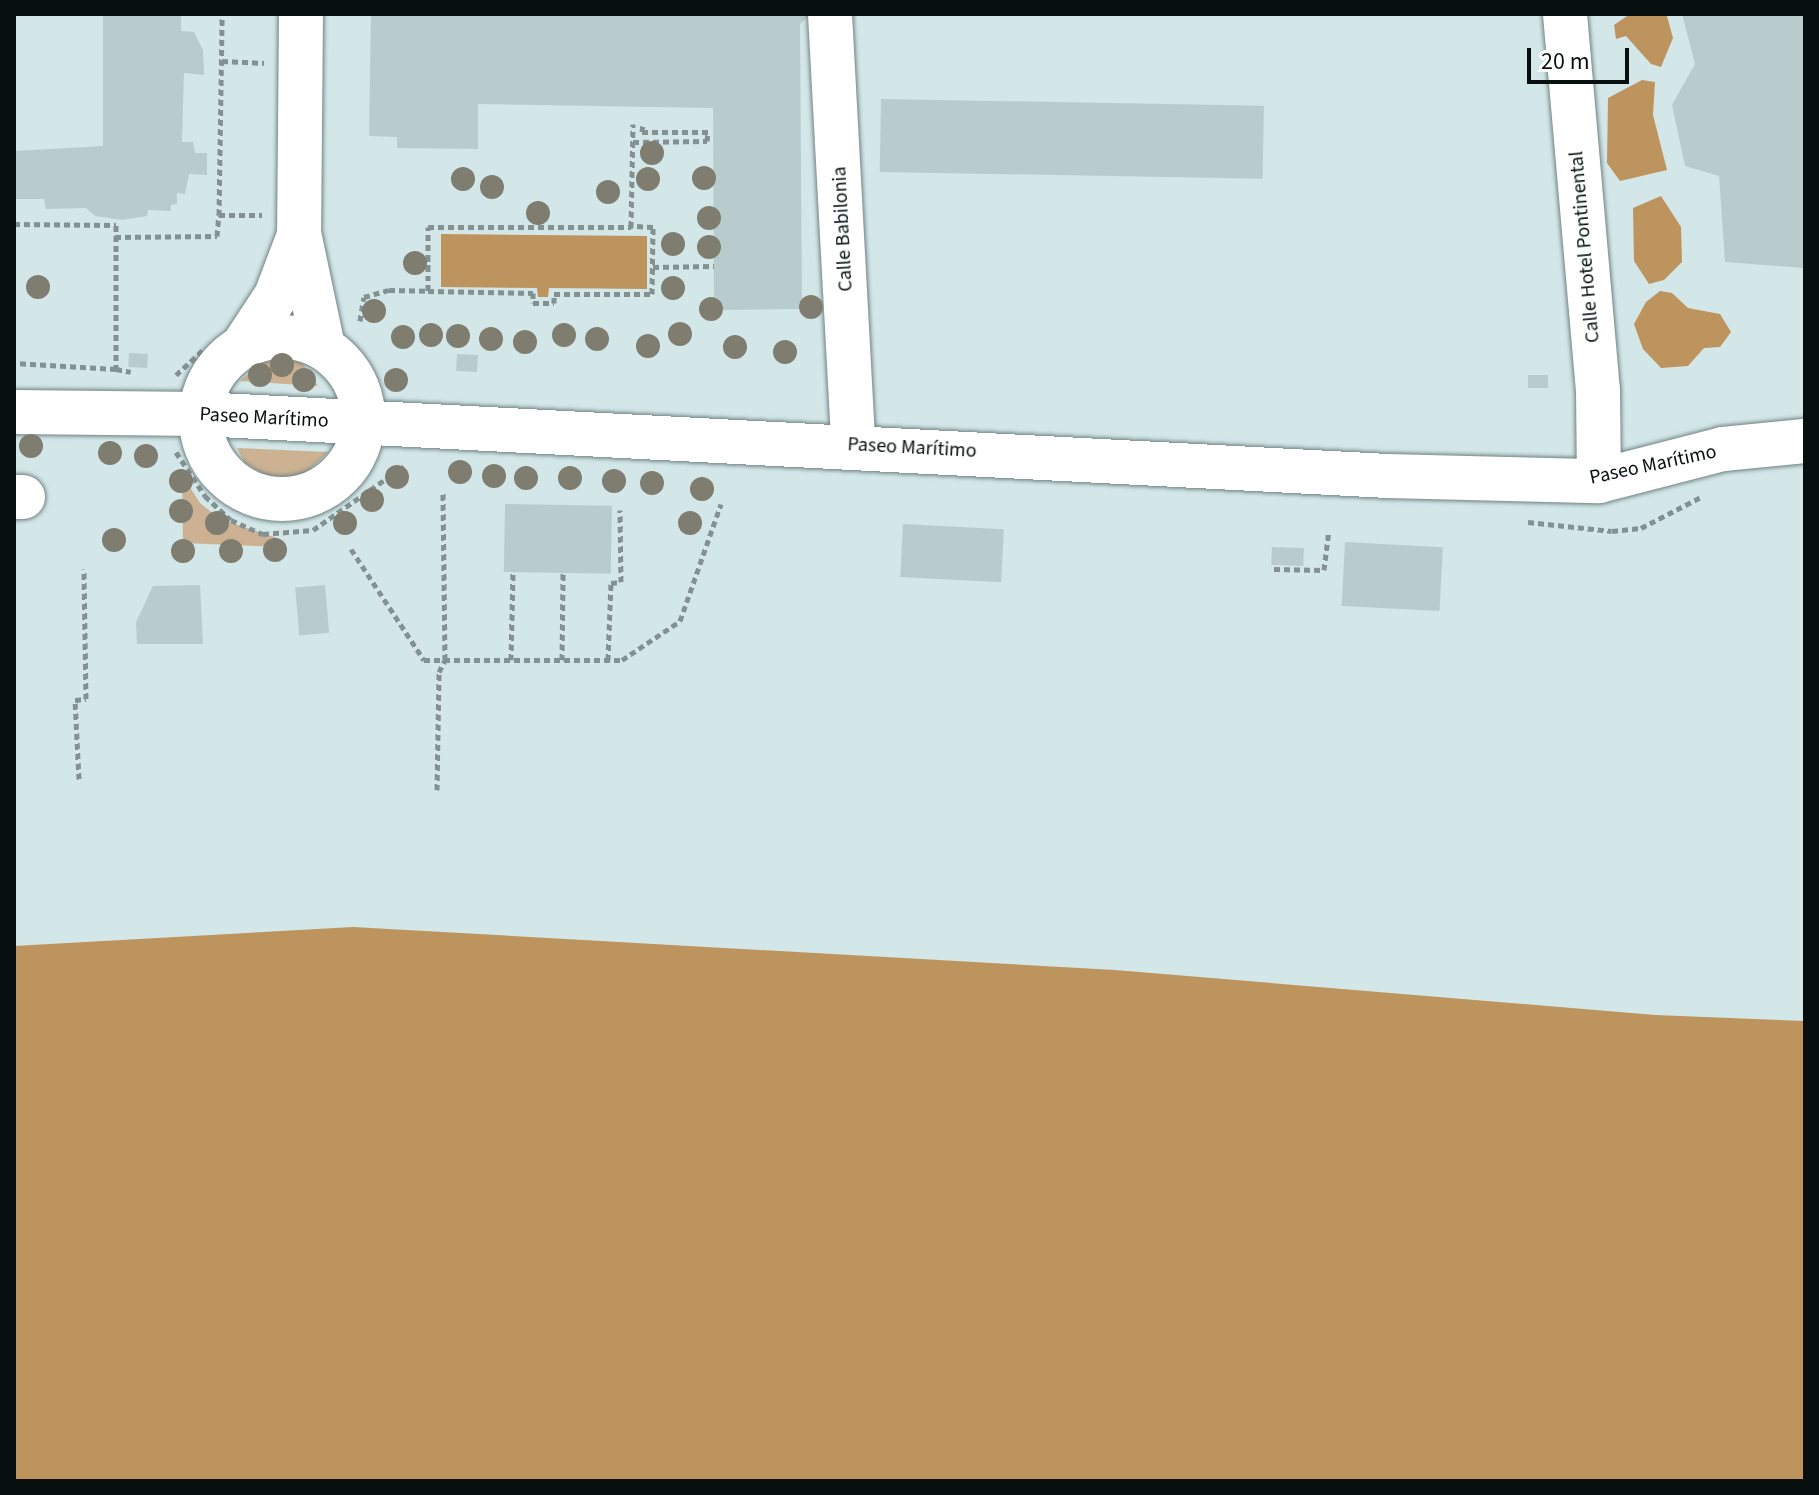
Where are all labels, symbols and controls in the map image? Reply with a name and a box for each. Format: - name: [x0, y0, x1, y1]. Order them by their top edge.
- scale bar: [1531, 32, 1633, 82]
- text: 20 m: [1541, 44, 1590, 79]
- street label: Calle Hotel Pontinental: [1565, 150, 1605, 344]
- street label: Calle Babilonia: [828, 166, 858, 292]
- street label: Paseo Marítimo: [199, 403, 329, 433]
- street label: Paseo Marítimo: [847, 433, 977, 463]
- street label: Paseo Marítimo: [1587, 440, 1719, 490]

